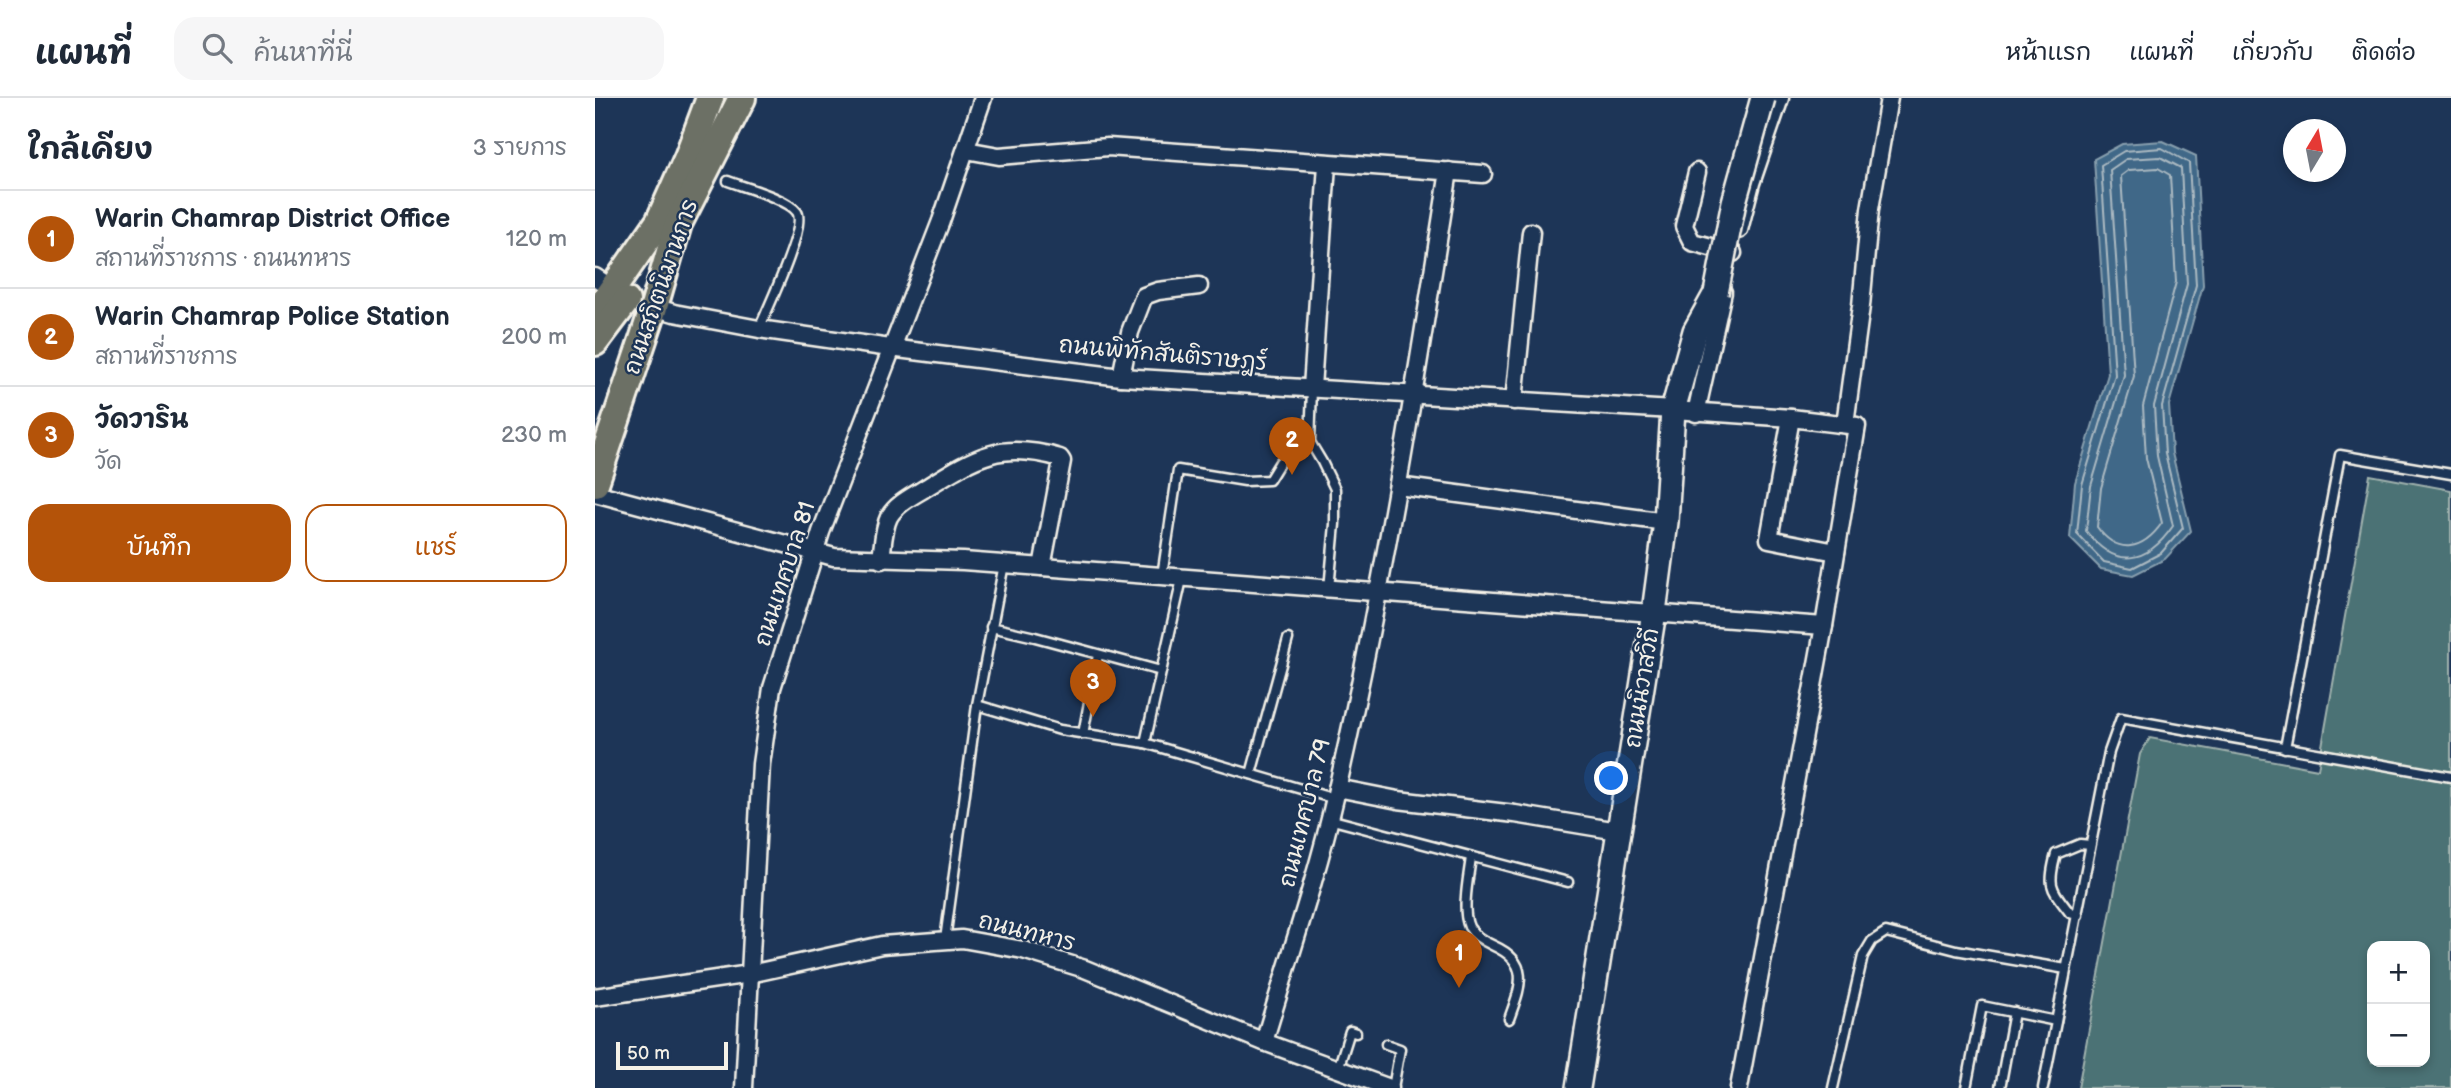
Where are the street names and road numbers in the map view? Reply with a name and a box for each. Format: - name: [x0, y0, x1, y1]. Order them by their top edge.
- street label: ถนนสถิตนิมานการ: [617, 195, 704, 378]
- street label: ถนนพิทักสันติราษฎร์: [1058, 328, 1269, 378]
- street label: ถนนเทศบาล 81: [748, 498, 822, 650]
- street label: ถนนนิวาสวิถี: [1617, 625, 1665, 750]
- street label: ถนนเทศบาล 79: [1273, 736, 1337, 890]
- street label: ถนนทหาร: [976, 906, 1078, 958]

